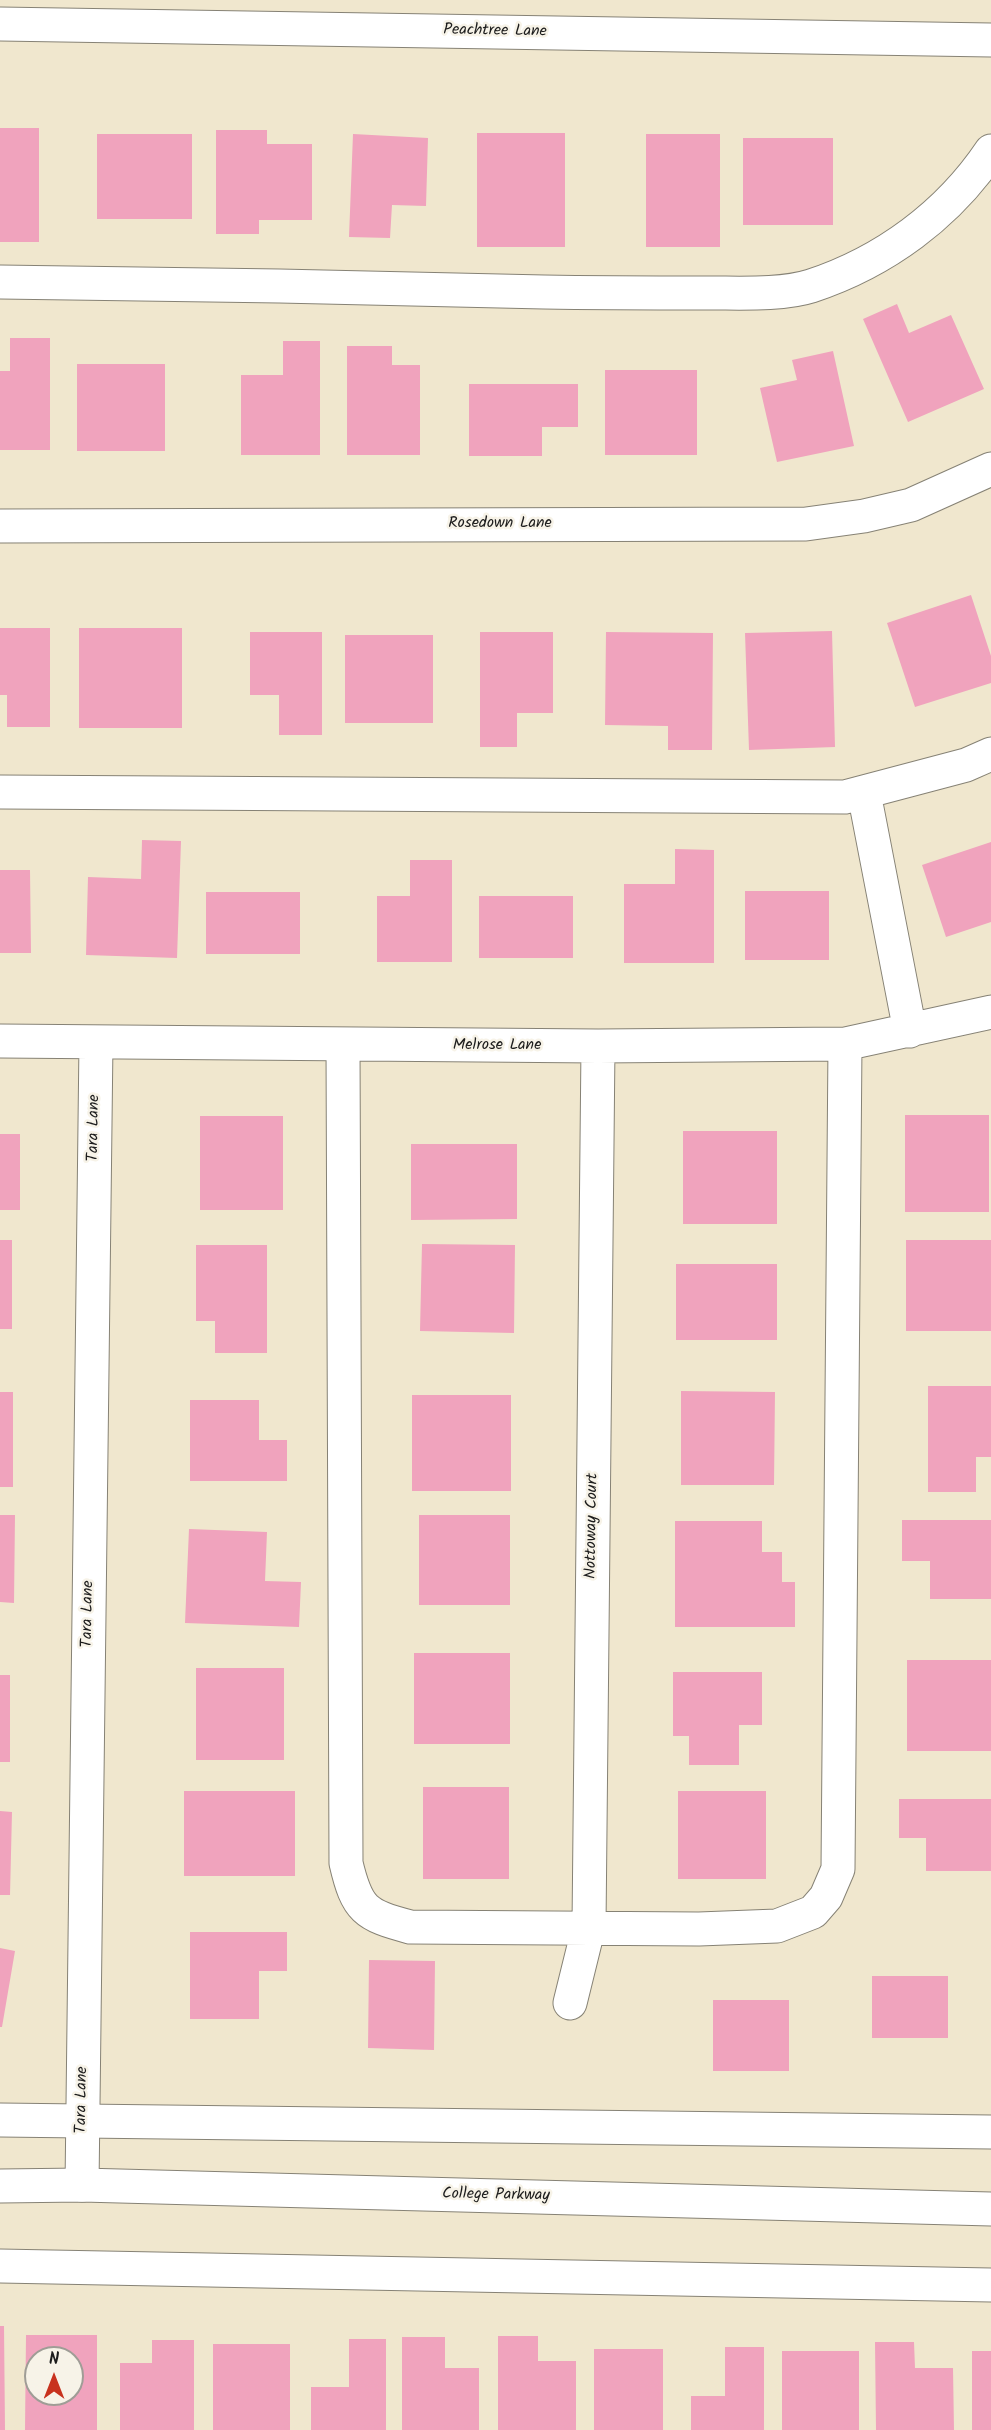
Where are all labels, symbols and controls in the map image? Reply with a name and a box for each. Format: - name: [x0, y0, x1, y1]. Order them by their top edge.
- street label: Peachtree Lane: [443, 21, 547, 43]
- street label: Rosedown Lane: [448, 514, 552, 534]
- street label: Melrose Lane: [453, 1036, 541, 1056]
- street label: Tara Lane: [85, 1094, 105, 1162]
- street label: Nottoway Court: [582, 1473, 604, 1579]
- street label: Tara Lane: [79, 1580, 99, 1648]
- street label: Tara Lane: [73, 2066, 93, 2134]
- street label: College Parkway: [442, 2185, 550, 2207]
- north arrow: [24, 2346, 84, 2406]
- text: N: [49, 2347, 59, 2372]

